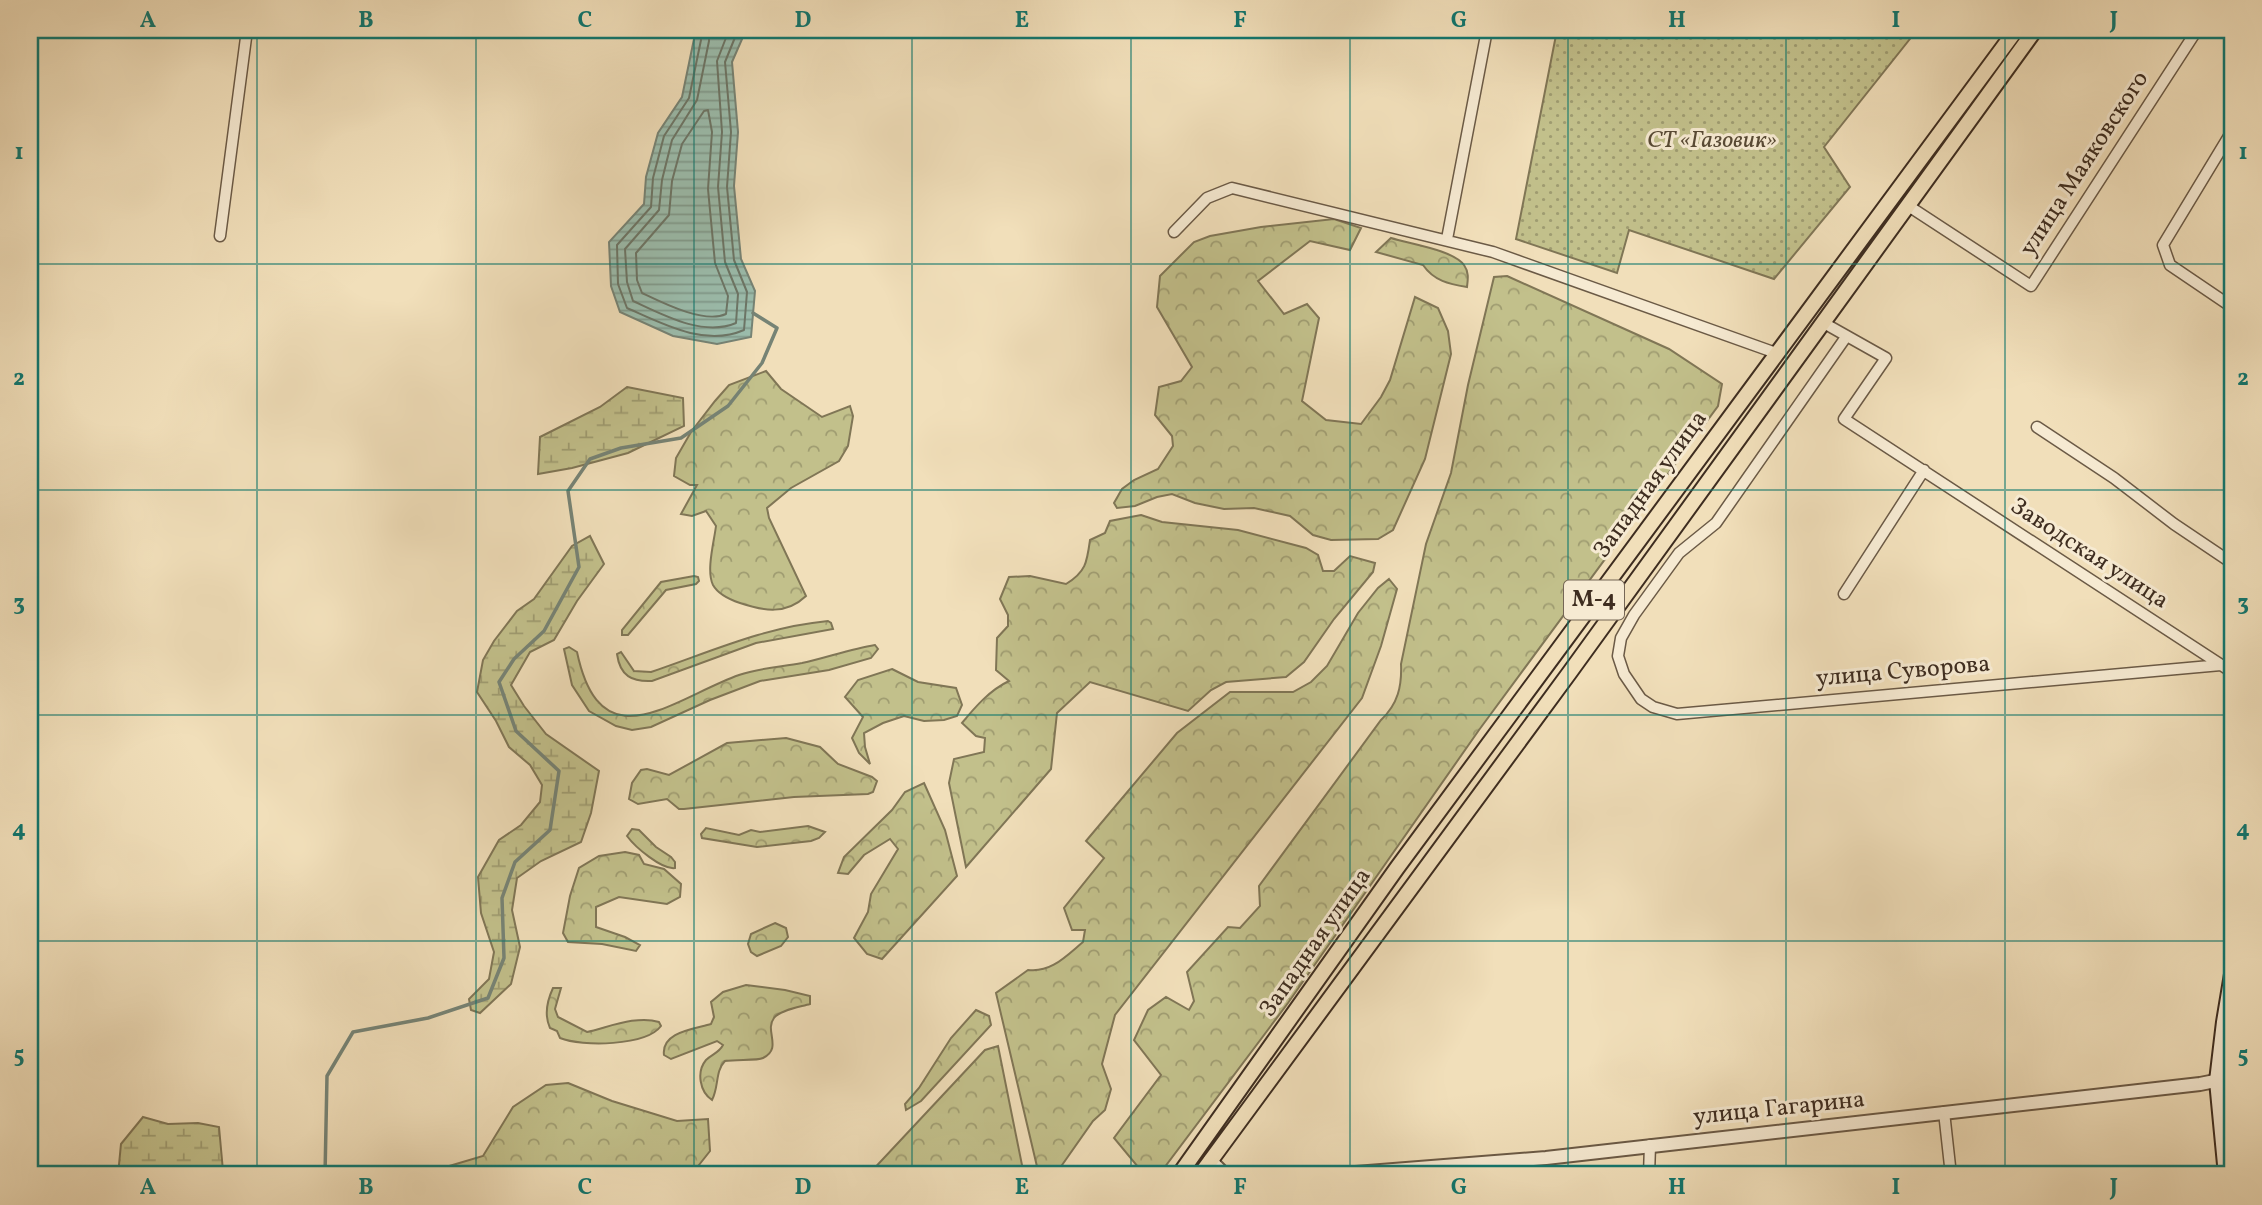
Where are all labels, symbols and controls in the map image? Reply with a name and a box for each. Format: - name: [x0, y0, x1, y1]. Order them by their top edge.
- text: A: [140, 5, 156, 37]
- text: B: [358, 5, 374, 37]
- text: C: [578, 5, 592, 37]
- text: D: [795, 5, 812, 37]
- text: E: [1015, 5, 1029, 37]
- text: F: [1233, 5, 1247, 37]
- text: G: [1451, 5, 1467, 37]
- text: H: [1668, 5, 1686, 37]
- text: I: [1892, 5, 1900, 37]
- text: J: [2109, 5, 2118, 37]
- street label: улица Маяковского: [2012, 65, 2158, 263]
- park label: СТ «Газовик»: [1647, 124, 1777, 158]
- text: 1: [14, 137, 24, 169]
- text: 1: [2238, 137, 2248, 169]
- text: 2: [13, 363, 25, 395]
- text: 2: [2237, 363, 2249, 395]
- street label: Западная улица: [1586, 404, 1716, 566]
- street label: Заводская улица: [2003, 490, 2175, 618]
- road number: М-4: [1564, 580, 1624, 620]
- text: 3: [13, 588, 25, 620]
- text: 3: [2237, 588, 2249, 620]
- street label: улица Суворова: [1814, 647, 1992, 697]
- text: 4: [12, 814, 26, 846]
- text: 4: [2236, 814, 2250, 846]
- street label: Западная улица: [1252, 862, 1380, 1024]
- text: 5: [13, 1040, 25, 1072]
- text: 5: [2237, 1040, 2249, 1072]
- street label: улица Гагарина: [1692, 1083, 1866, 1135]
- text: A: [140, 1172, 156, 1204]
- text: B: [358, 1172, 374, 1204]
- text: C: [578, 1172, 592, 1204]
- text: D: [795, 1172, 812, 1204]
- text: E: [1015, 1172, 1029, 1204]
- text: F: [1233, 1172, 1247, 1204]
- text: G: [1451, 1172, 1467, 1204]
- text: H: [1668, 1172, 1686, 1204]
- text: I: [1892, 1172, 1900, 1204]
- text: J: [2109, 1172, 2118, 1204]

